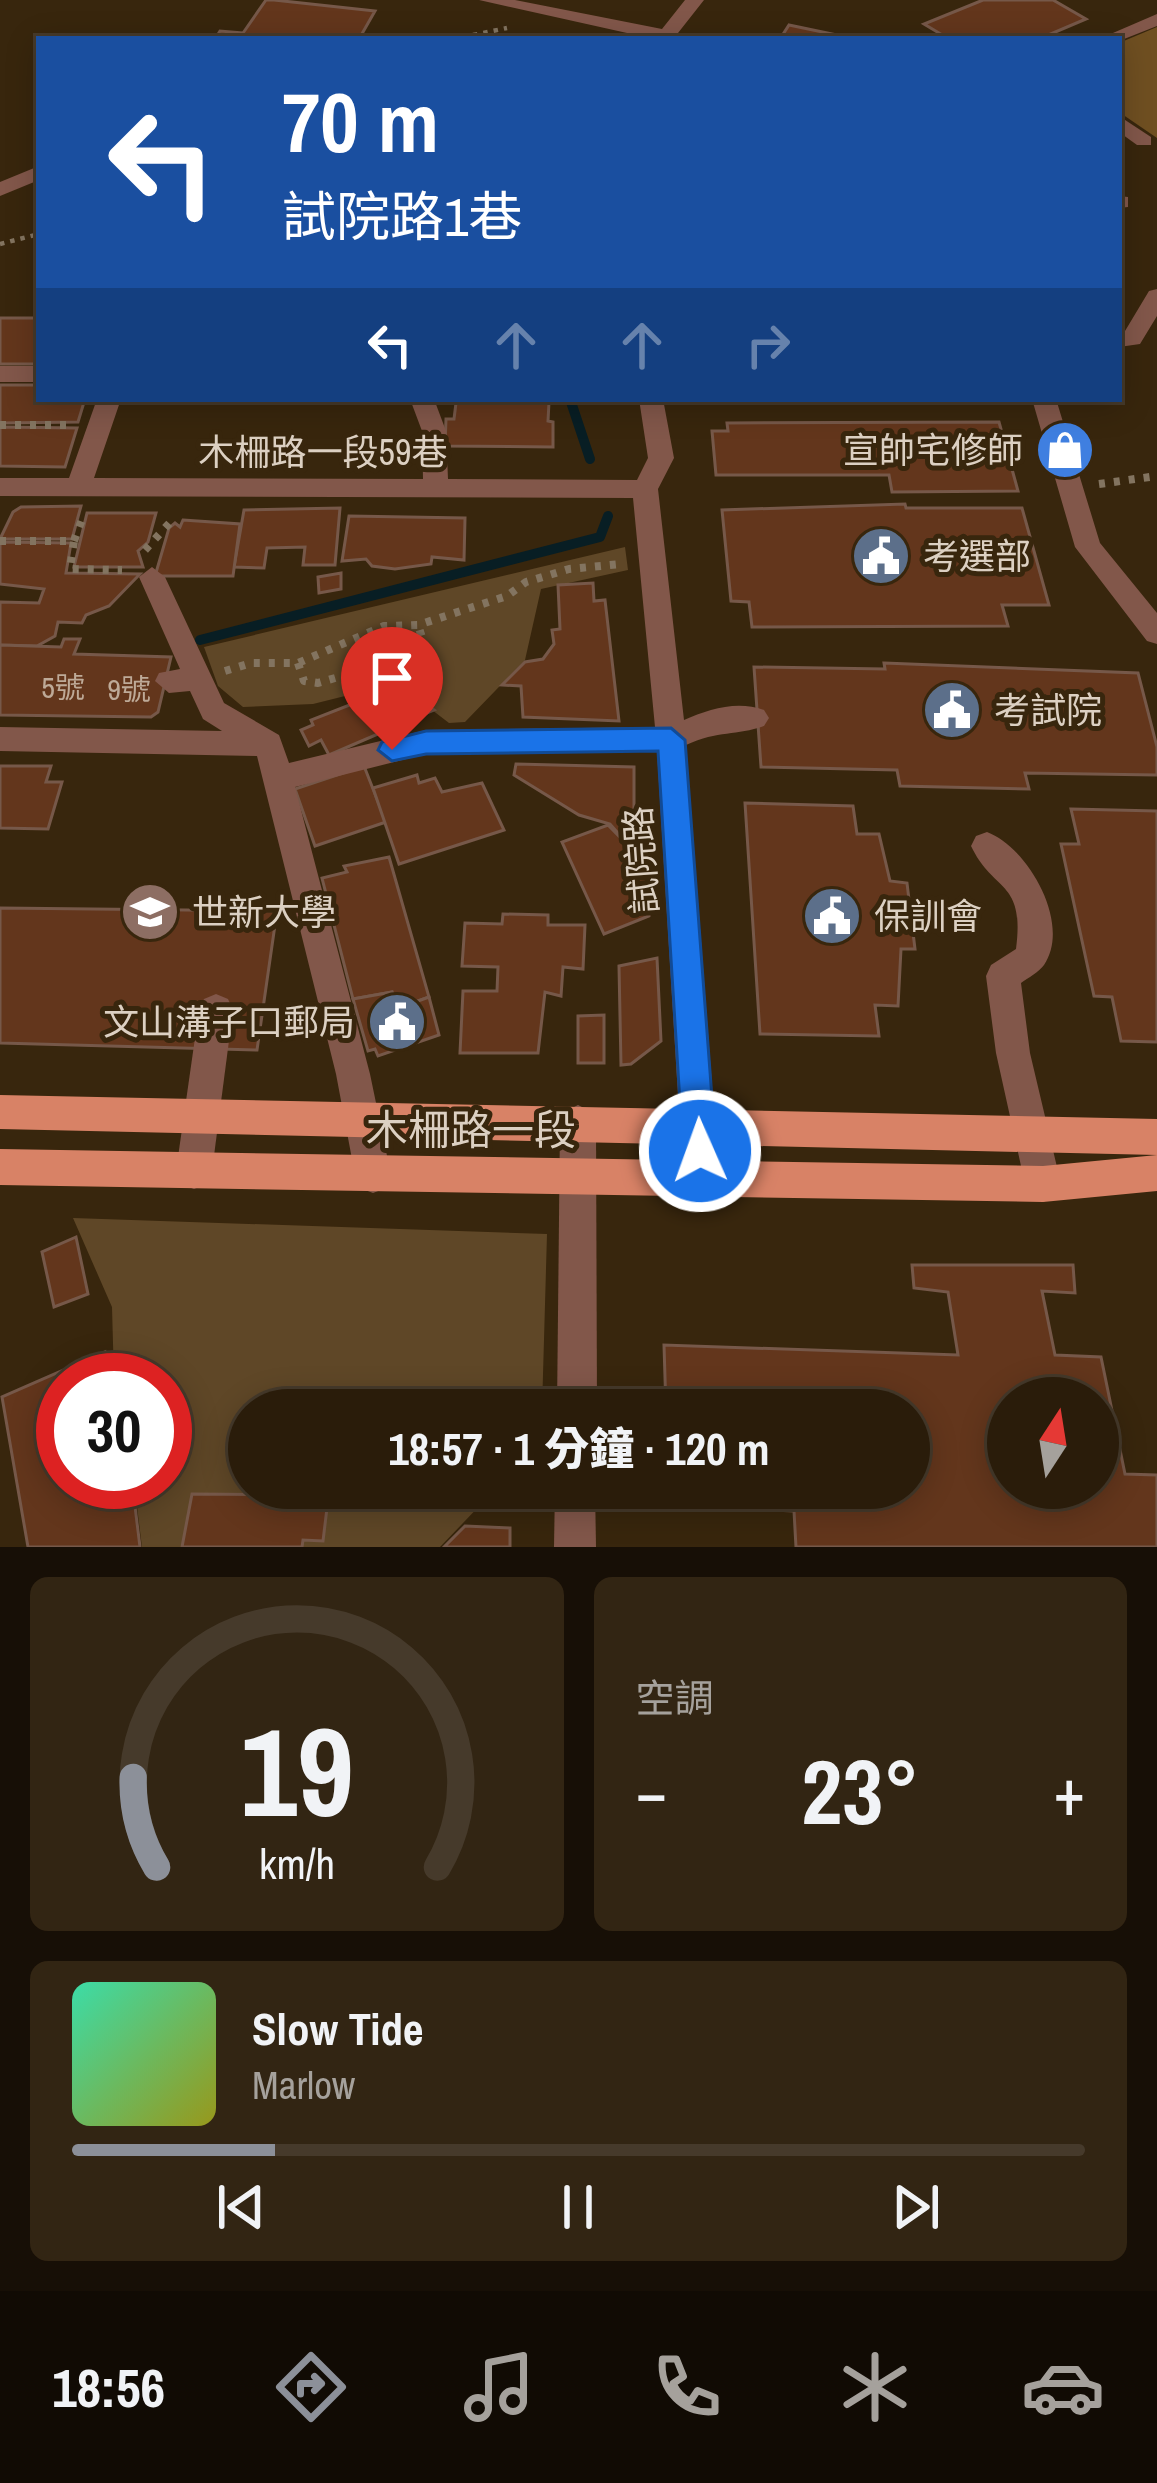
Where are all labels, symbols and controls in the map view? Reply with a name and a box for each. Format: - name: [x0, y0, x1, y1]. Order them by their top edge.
- text: 70 m: [282, 65, 439, 178]
- icon: left: [84, 84, 240, 240]
- text: 試院路1巷: [282, 180, 523, 253]
- icon: left: [357, 312, 423, 378]
- icon: ahead: [483, 312, 549, 378]
- icon: ahead: [609, 312, 675, 378]
- icon: right: [735, 312, 801, 378]
- shop icon: 宣帥宅修師: [1034, 419, 1096, 481]
- place label: 宣帥宅修師: [843, 426, 1023, 474]
- street label: 木柵路一段59巷: [199, 428, 447, 476]
- public building icon: 考選部: [850, 525, 912, 587]
- place label: 考選部: [923, 532, 1031, 580]
- pin: [341, 627, 443, 750]
- icon: arrive: [359, 645, 425, 711]
- house number: 5號: [41, 667, 85, 707]
- house number: 9號: [107, 669, 151, 709]
- public building icon: 考試院: [921, 679, 983, 741]
- place label: 考試院: [994, 686, 1102, 734]
- street label: 試院路: [613, 804, 669, 916]
- school or university icon: 世新大學: [119, 881, 181, 943]
- public building icon: 保訓會: [801, 885, 863, 947]
- place label: 世新大學: [192, 888, 336, 936]
- place label: 保訓會: [874, 892, 982, 940]
- public building icon: 文山溝子口郵局: [366, 991, 428, 1053]
- place label: 文山溝子口郵局: [103, 998, 355, 1046]
- position arrow: [637, 1088, 763, 1214]
- street label: 木柵路一段: [366, 1102, 576, 1158]
- speed limit sign: 30: [36, 1353, 192, 1509]
- north arrow: [987, 1377, 1119, 1509]
- map controls: [987, 1377, 1119, 1509]
- text: 18:57 · 1 分鐘 · 120 m: [388, 1418, 770, 1479]
- text: 空調: [636, 1672, 714, 1724]
- text: 19: [240, 1687, 354, 1855]
- text: 23°: [801, 1731, 919, 1852]
- text: −: [636, 1747, 667, 1836]
- text: +: [1053, 1747, 1085, 1836]
- text: km/h: [259, 1835, 335, 1892]
- text: Slow Tide: [252, 1998, 424, 2059]
- text: Marlow: [252, 2059, 355, 2111]
- icon: previous: [208, 2174, 274, 2240]
- icon: pause: [545, 2174, 611, 2240]
- icon: next: [883, 2174, 949, 2240]
- icon: directions: [269, 2345, 353, 2429]
- icon: music: [457, 2345, 541, 2429]
- icon: phone: [645, 2345, 729, 2429]
- icon: climate: [833, 2345, 917, 2429]
- icon: car: [1021, 2345, 1105, 2429]
- text: 18:56: [52, 2351, 165, 2424]

